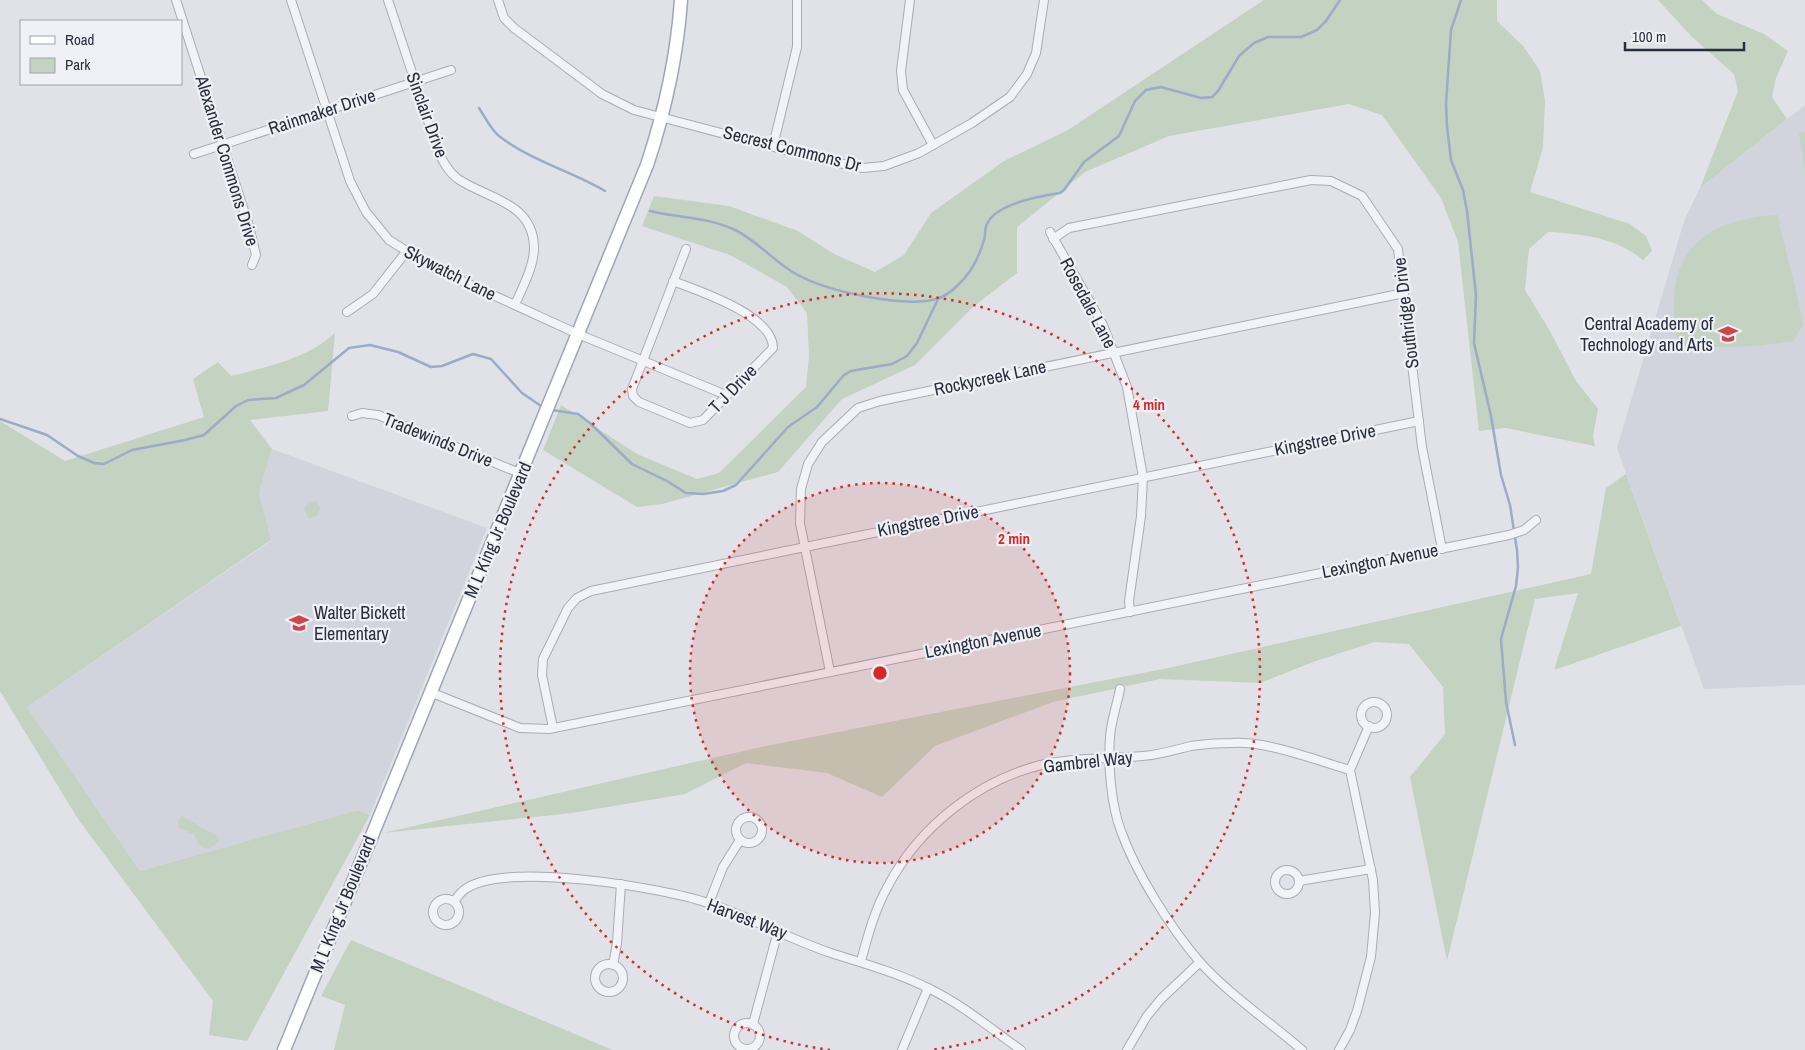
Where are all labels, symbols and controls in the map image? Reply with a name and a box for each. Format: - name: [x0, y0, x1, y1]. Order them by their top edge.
- legend: [20, 20, 182, 85]
- scale bar: [1625, 20, 1744, 52]
- text: 100 m: [1632, 26, 1666, 47]
- text: Road: [65, 29, 94, 50]
- text: Park: [65, 54, 91, 75]
- street label: Sinclair Drive: [400, 69, 455, 161]
- street label: Alexander Commons Drive: [189, 72, 265, 249]
- street label: Rainmaker Drive: [265, 82, 379, 141]
- street label: Secrest Commons Dr: [721, 119, 864, 178]
- street label: Skywatch Lane: [400, 239, 501, 306]
- street label: Rosedale Lane: [1054, 253, 1123, 352]
- street label: Southridge Drive: [1386, 256, 1425, 370]
- place label: Central Academy of Technology and Arts: [1580, 311, 1714, 357]
- school or university icon: Central Academy of Technology and Arts: [1717, 323, 1739, 345]
- street label: Rockycreek Lane: [932, 353, 1048, 402]
- street label: T J Drive: [703, 359, 762, 419]
- text: 4 min: [1133, 394, 1165, 415]
- street label: Tradewinds Drive: [380, 406, 497, 473]
- street label: Kingstree Drive: [1272, 417, 1378, 462]
- street label: M L King Jr Boulevard: [458, 458, 537, 602]
- street label: Kingstree Drive: [875, 498, 981, 543]
- text: 2 min: [998, 528, 1030, 549]
- street label: Lexington Avenue: [1320, 537, 1440, 584]
- place label: Walter Bickett Elementary: [314, 600, 405, 646]
- school or university icon: Walter Bickett Elementary: [288, 612, 310, 634]
- street label: Lexington Avenue: [923, 617, 1043, 664]
- centre of rings: [871, 664, 889, 682]
- street label: Gambrel Way: [1042, 744, 1134, 779]
- street label: M L King Jr Boulevard: [304, 832, 381, 976]
- street label: Harvest Way: [704, 892, 791, 945]

